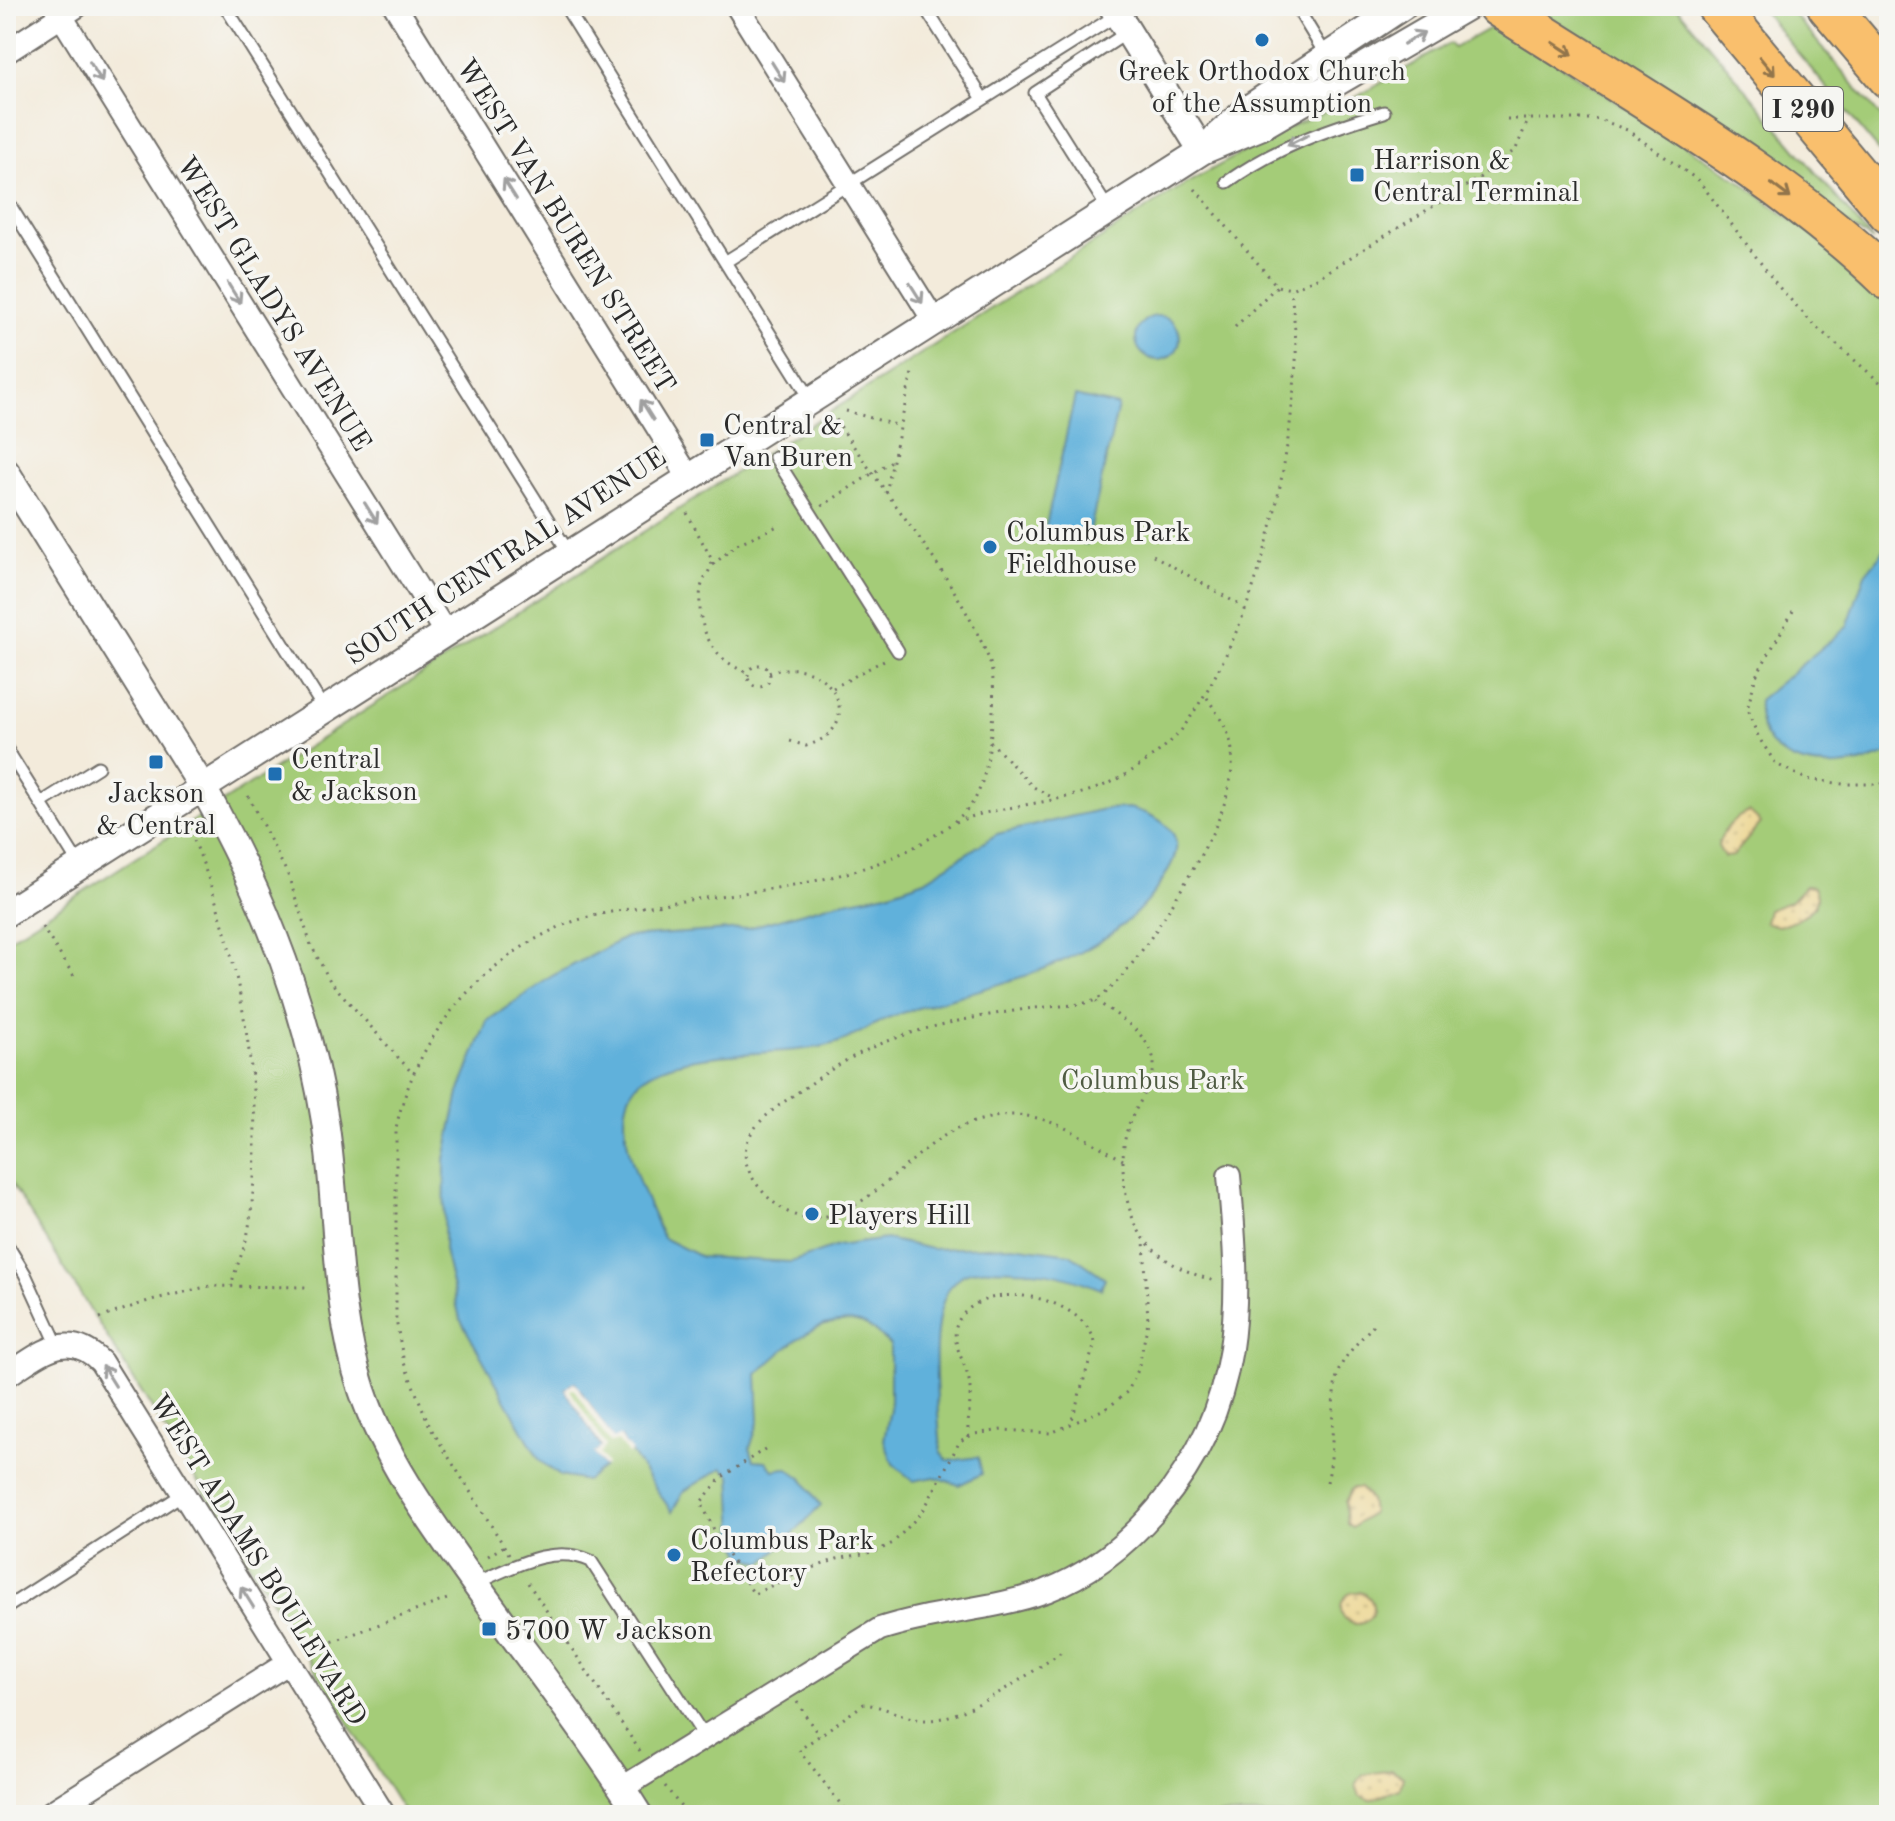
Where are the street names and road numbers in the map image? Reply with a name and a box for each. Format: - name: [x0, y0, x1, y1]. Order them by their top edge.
- street label: WEST VAN BUREN STREET: [450, 55, 679, 399]
- road number: I 290: [1763, 87, 1843, 131]
- street label: WEST GLADYS AVENUE: [170, 152, 375, 457]
- street label: SOUTH CENTRAL AVENUE: [341, 443, 672, 672]
- street label: WEST ADAMS BOULEVARD: [143, 1390, 370, 1731]

